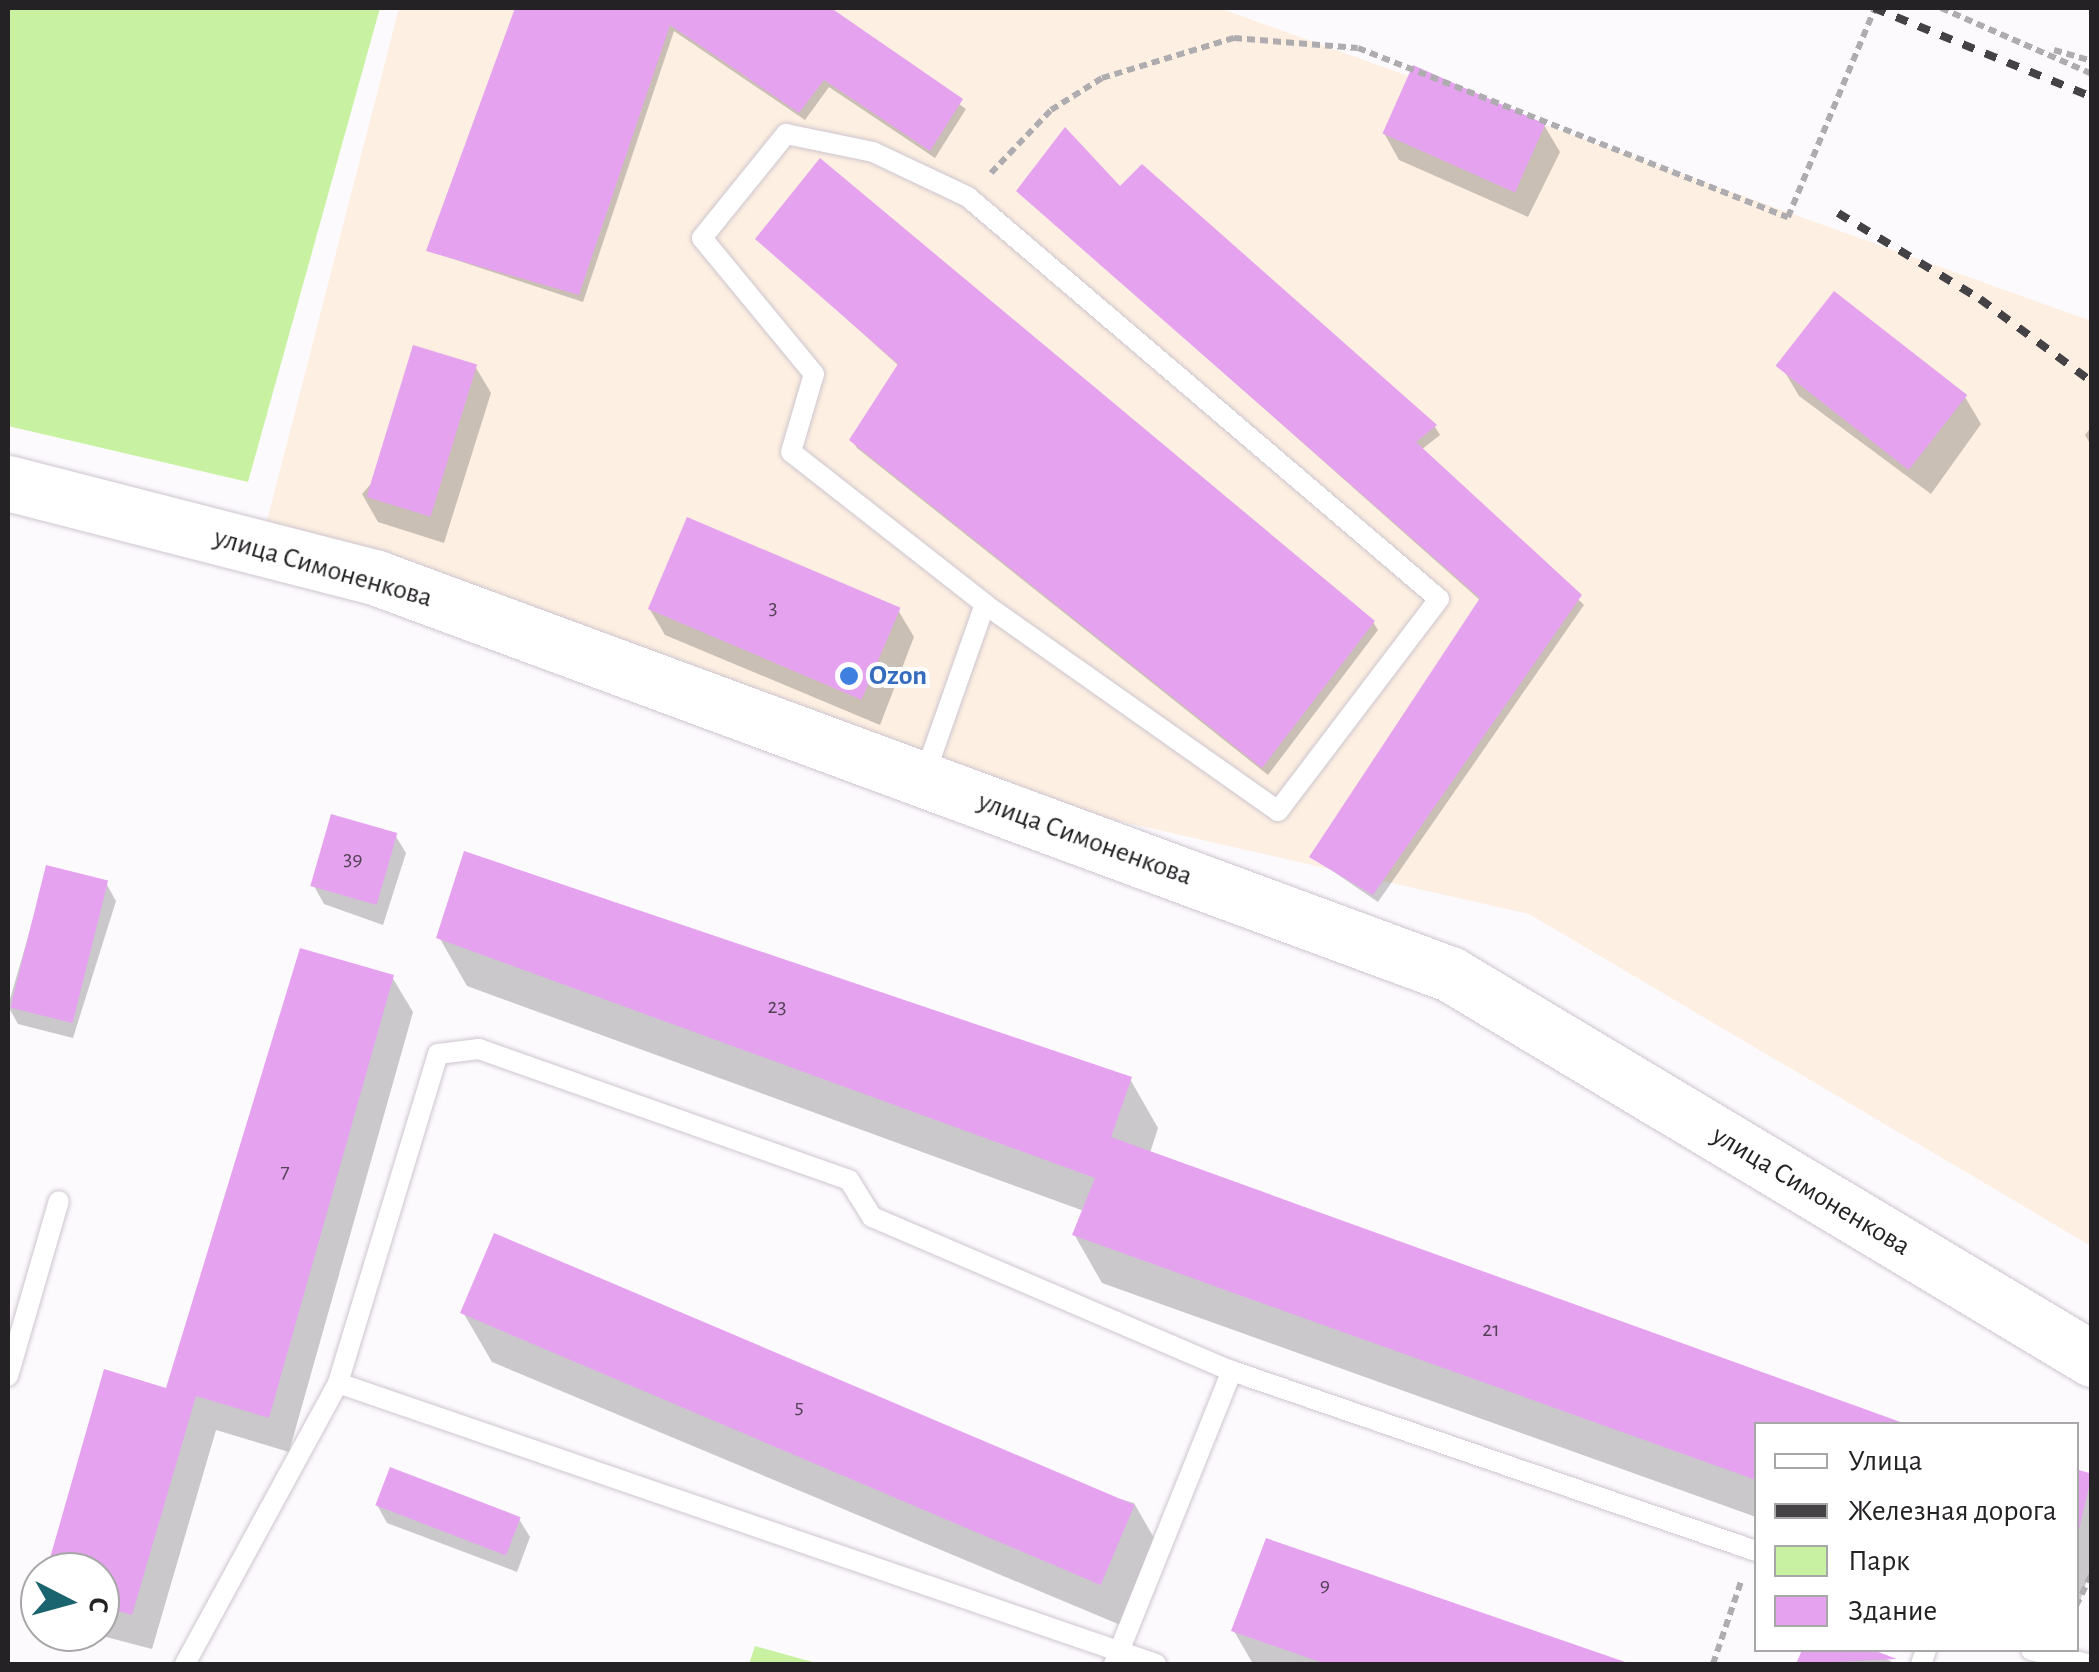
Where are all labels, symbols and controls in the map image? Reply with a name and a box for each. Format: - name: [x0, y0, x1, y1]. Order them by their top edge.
- street label: улица Симоненкова: [210, 521, 436, 615]
- house number: 3: [768, 595, 778, 621]
- place label: Ozon: [869, 659, 927, 693]
- marker: Ozon: [838, 665, 860, 687]
- street label: улица Симоненкова: [973, 785, 1197, 893]
- house number: 39: [343, 846, 363, 872]
- house number: 23: [767, 994, 787, 1020]
- street label: улица Симоненкова: [1706, 1119, 1916, 1263]
- house number: 7: [280, 1159, 290, 1185]
- house number: 21: [1482, 1317, 1500, 1343]
- house number: 5: [794, 1394, 804, 1420]
- legend: [1754, 1422, 2079, 1652]
- text: Улица: [1848, 1446, 1923, 1476]
- text: Железная дорога: [1848, 1496, 2057, 1526]
- text: Парк: [1848, 1546, 1910, 1576]
- north arrow: [20, 1552, 120, 1652]
- house number: 9: [1320, 1572, 1330, 1598]
- text: С: [83, 1596, 113, 1614]
- text: Здание: [1848, 1596, 1937, 1626]

